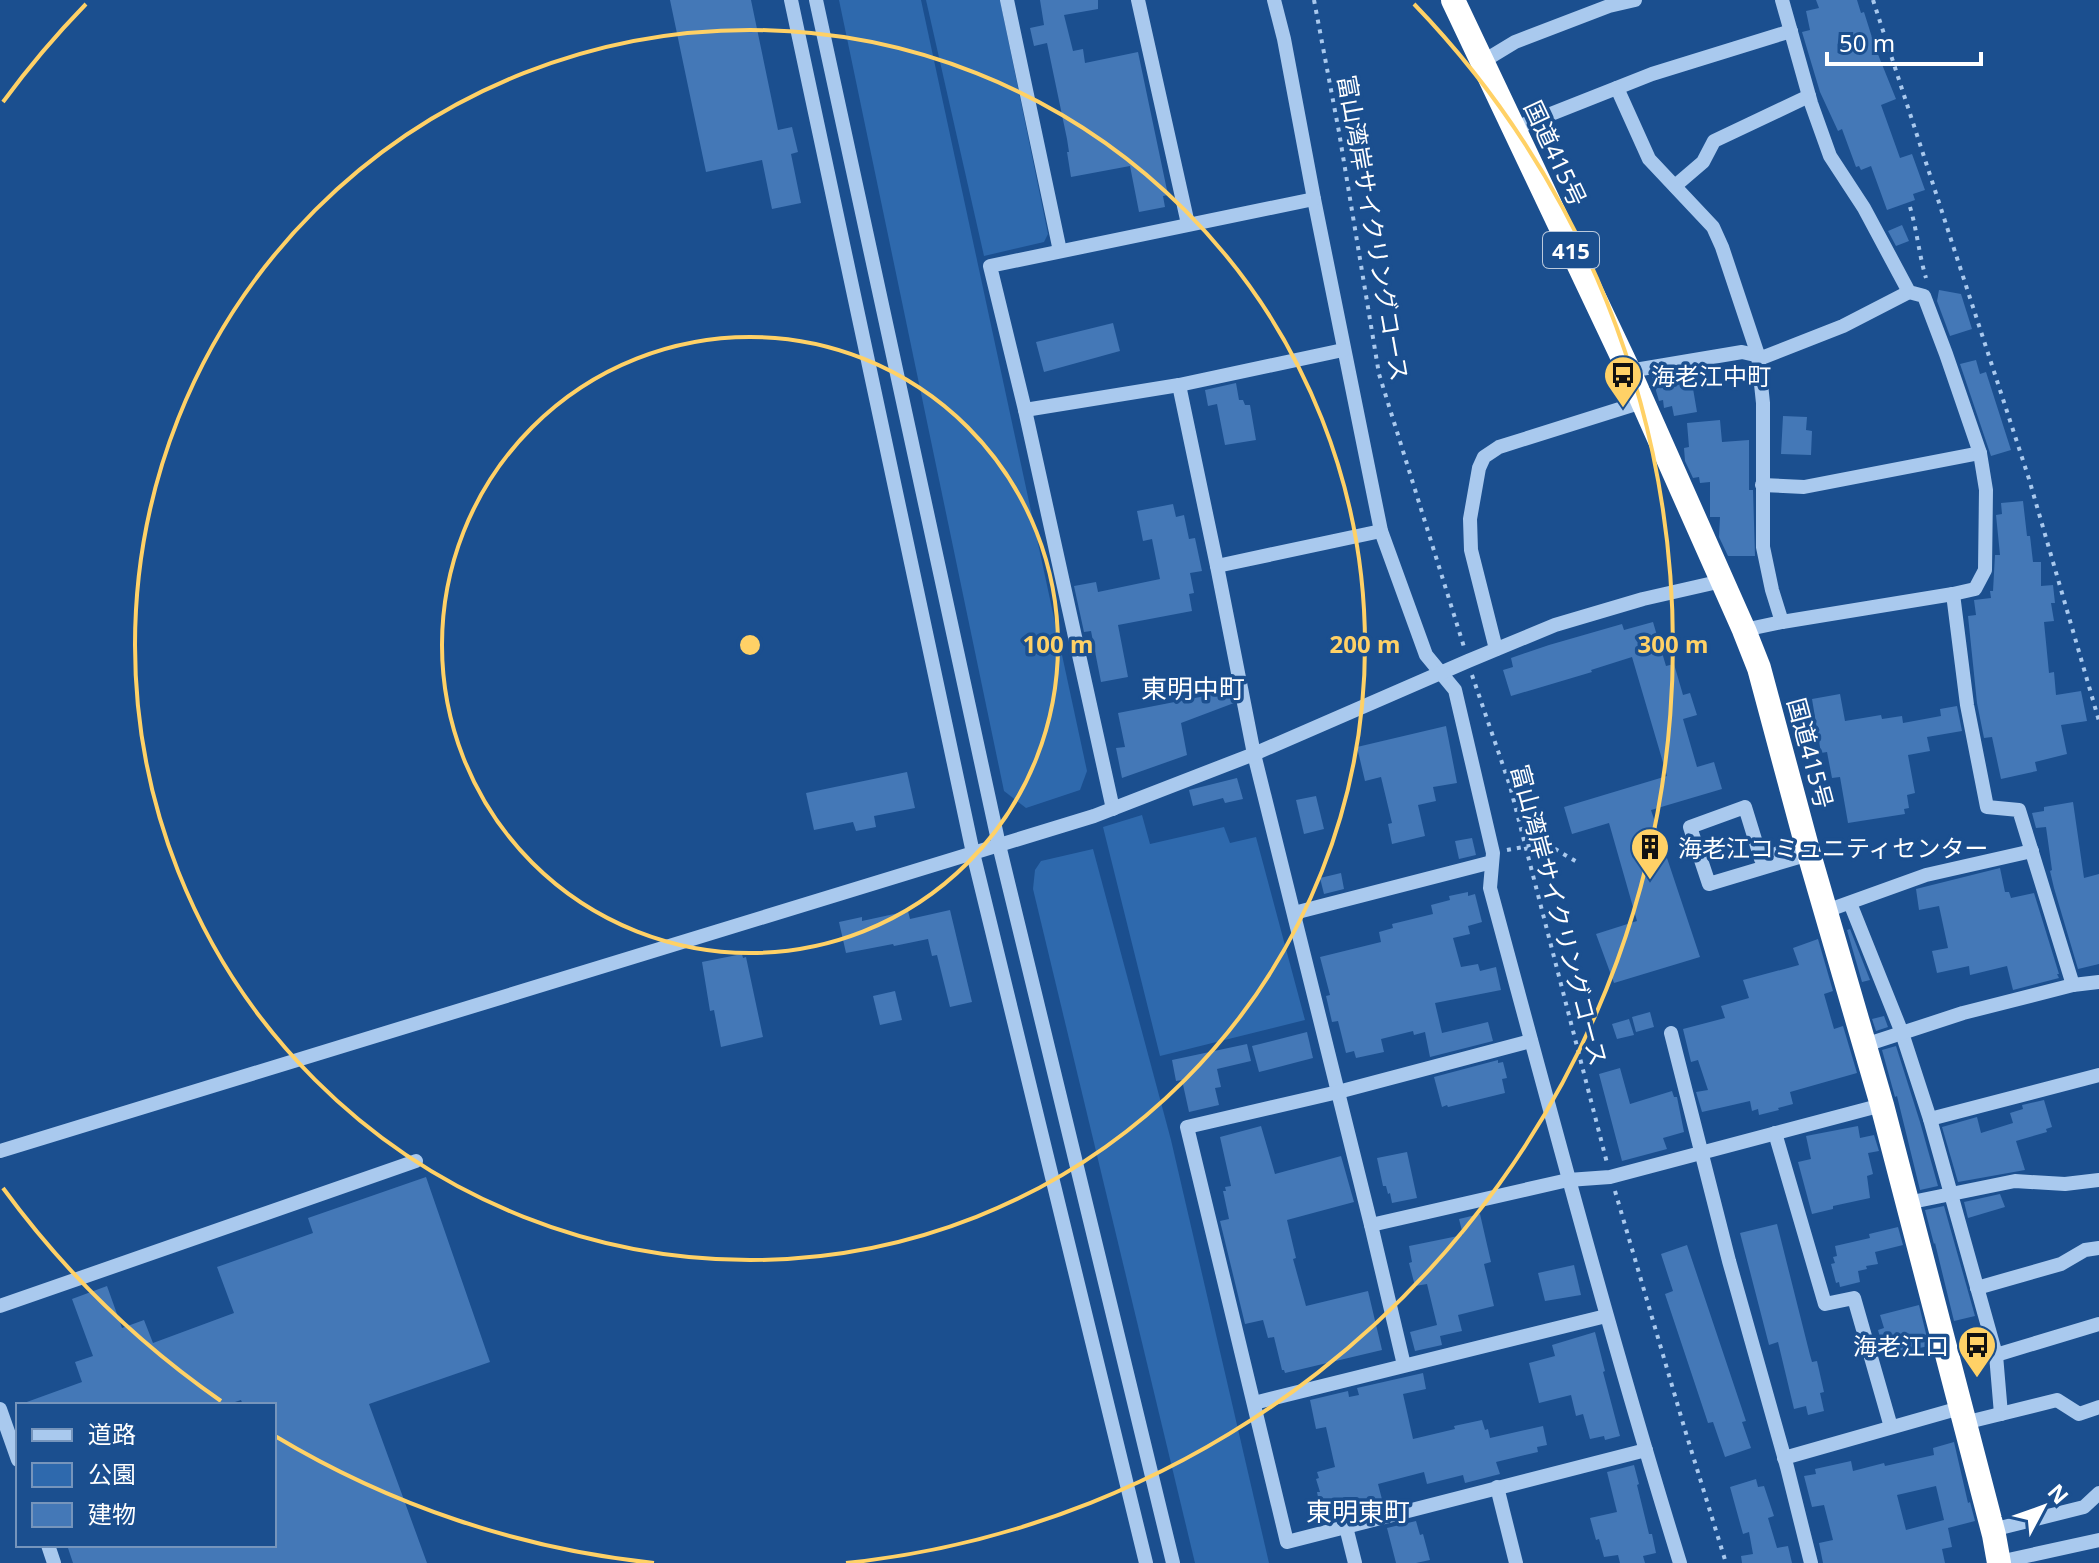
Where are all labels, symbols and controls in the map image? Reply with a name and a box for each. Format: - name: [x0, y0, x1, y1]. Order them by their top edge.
- scale bar: [1827, 16, 1981, 66]
- text: 50 m: [1839, 26, 1895, 59]
- street label: 富山湾岸サイクリングコース: [1331, 72, 1417, 384]
- street label: 国道415号: [1517, 95, 1595, 211]
- road number: 415: [1543, 232, 1599, 268]
- bus stop icon: 海老江中町: [1602, 354, 1644, 409]
- place label: 海老江中町: [1651, 359, 1771, 392]
- text: 100 m: [1023, 627, 1093, 660]
- text: 200 m: [1330, 627, 1400, 660]
- text: 300 m: [1638, 627, 1708, 660]
- centre of rings: [736, 631, 764, 659]
- district label: 東明中町: [1141, 670, 1245, 706]
- street label: 国道415号: [1780, 694, 1842, 812]
- street label: 富山湾岸サイクリングコース: [1504, 761, 1616, 1069]
- building icon: 海老江コミュニティセンター: [1629, 826, 1671, 881]
- place label: 海老江コミュニティセンター: [1678, 831, 1989, 864]
- bus stop icon: 海老江口: [1956, 1324, 1998, 1379]
- place label: 海老江口: [1853, 1329, 1949, 1362]
- legend: [16, 1403, 276, 1547]
- text: 道路: [88, 1417, 136, 1450]
- text: 公園: [88, 1457, 136, 1490]
- north arrow: [2003, 1467, 2083, 1547]
- text: N: [2042, 1477, 2076, 1510]
- district label: 東明東町: [1306, 1493, 1410, 1529]
- text: 建物: [88, 1497, 136, 1530]

